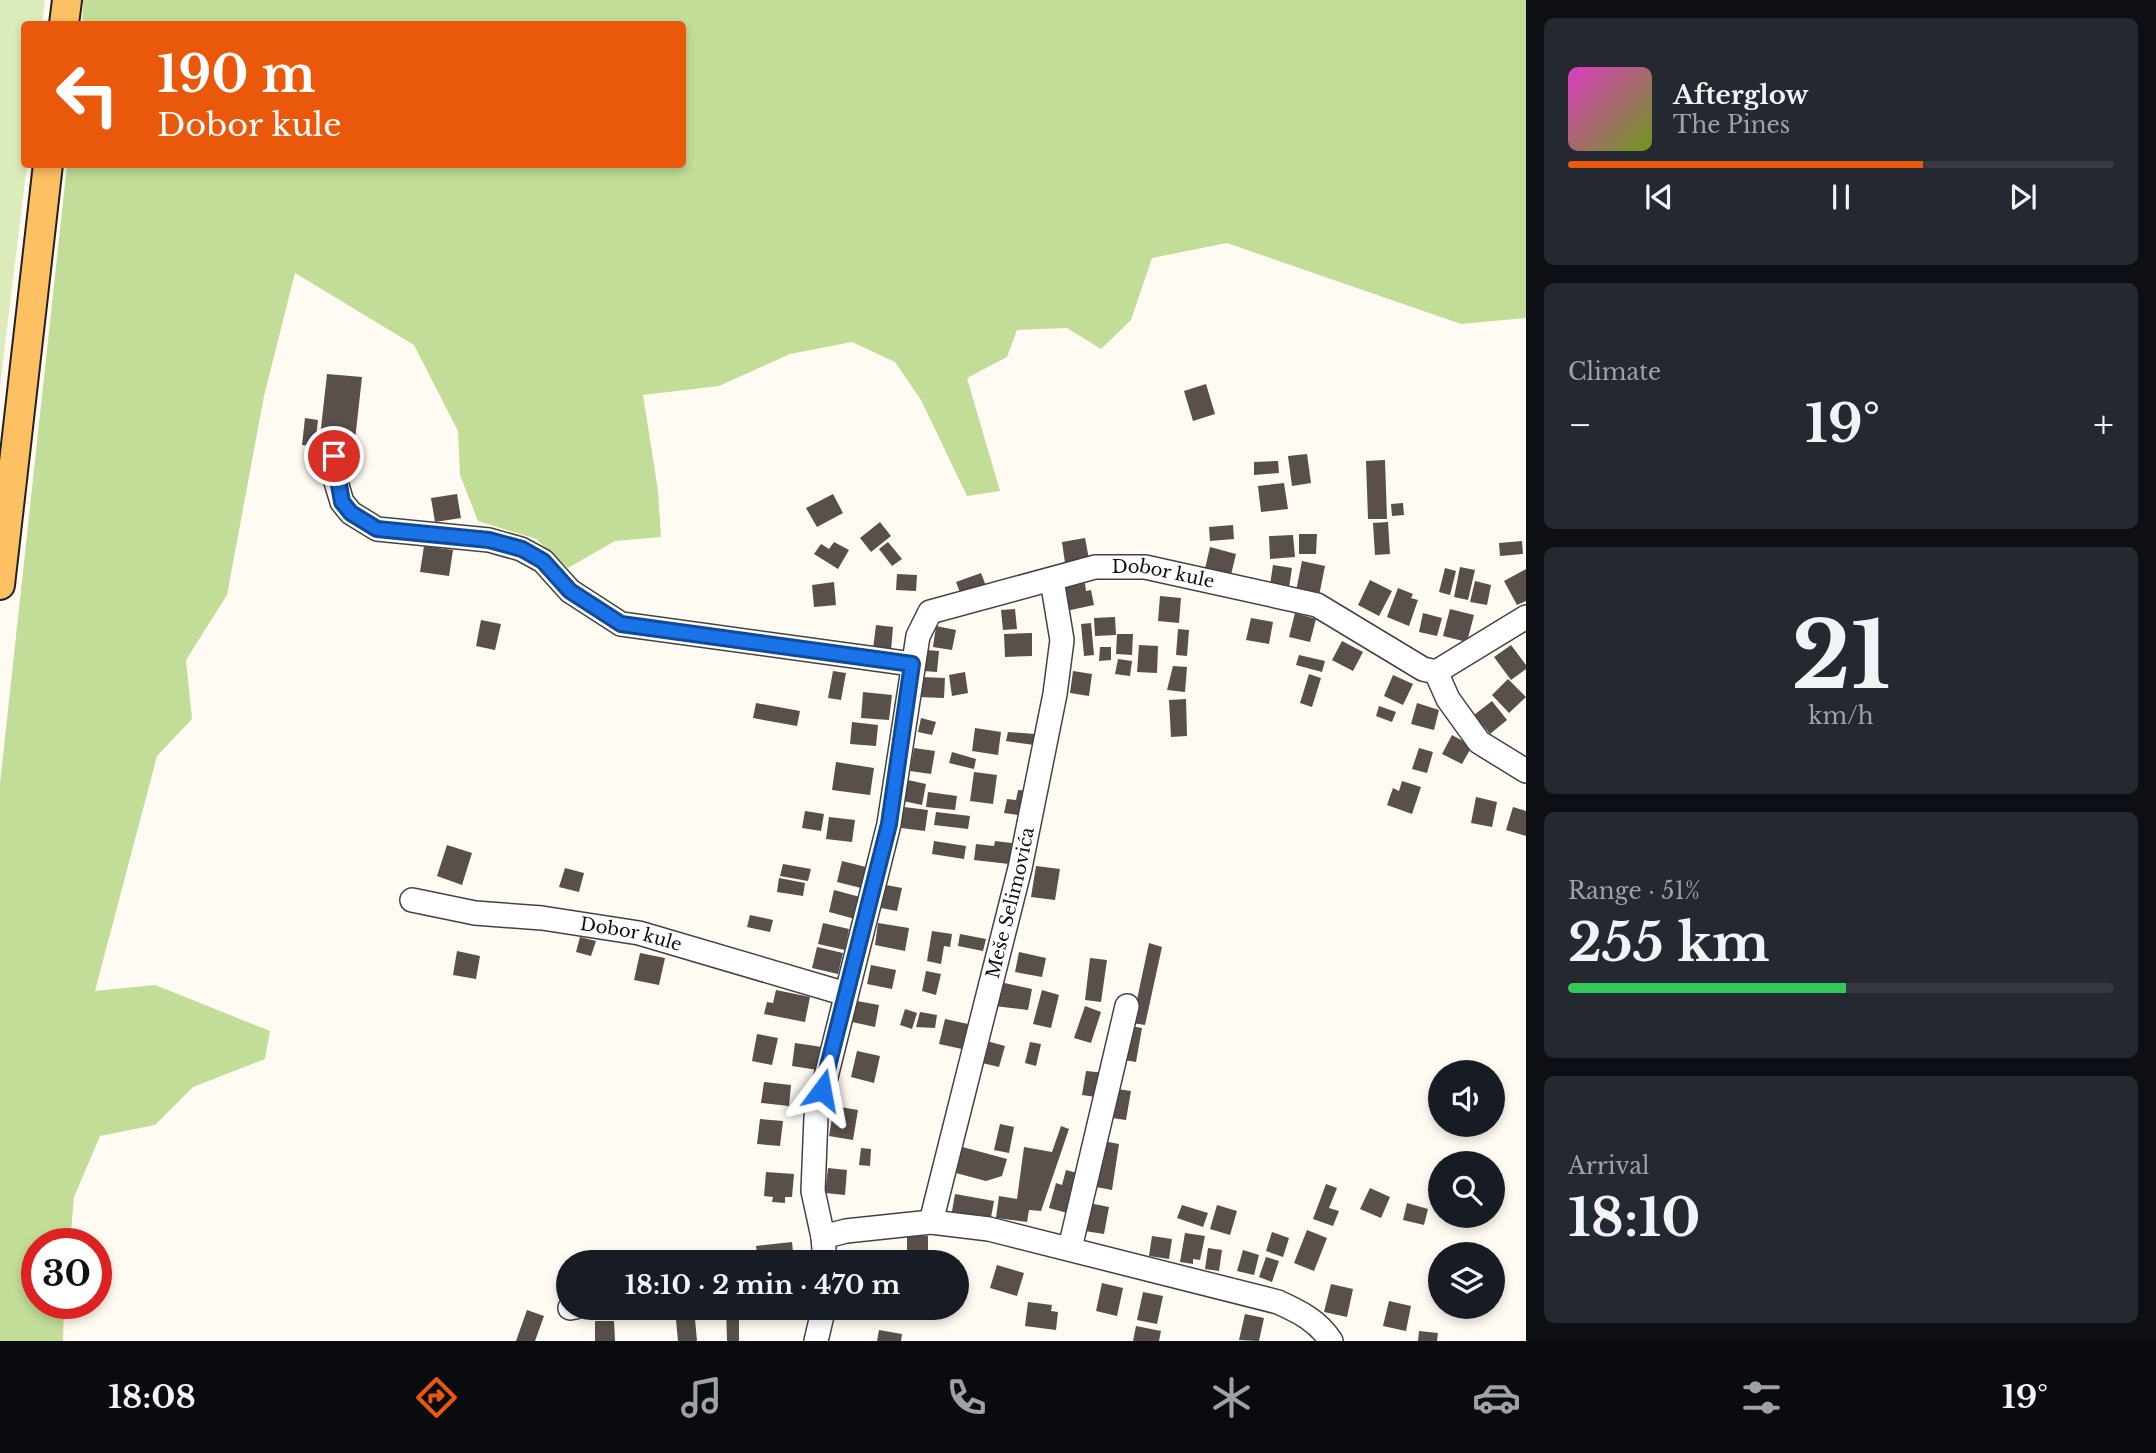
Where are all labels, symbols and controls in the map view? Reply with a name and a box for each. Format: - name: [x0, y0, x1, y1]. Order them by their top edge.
- text: 190 m: [157, 44, 316, 105]
- icon: left: [42, 49, 133, 140]
- text: Afterglow: [1673, 79, 1809, 111]
- text: Dobor kule: [157, 105, 342, 145]
- text: The Pines: [1673, 111, 1790, 139]
- icon: previous: [1640, 178, 1678, 216]
- icon: pause: [1822, 178, 1860, 216]
- icon: next: [2004, 178, 2042, 216]
- text: Climate: [1568, 358, 1661, 386]
- text: 19°: [1805, 392, 1880, 456]
- text: −: [1568, 401, 1592, 448]
- text: +: [2093, 401, 2114, 448]
- pin: [304, 426, 364, 486]
- icon: arrive: [315, 437, 353, 475]
- street label: Dobor kule: [1112, 555, 1216, 593]
- text: 21: [1792, 600, 1890, 713]
- text: km/h: [1808, 702, 1874, 730]
- street label: Meše Selimovića: [982, 825, 1039, 981]
- text: Range · 51%: [1568, 877, 1700, 905]
- text: 255 km: [1568, 911, 1770, 975]
- street label: Dobor kule: [578, 913, 685, 956]
- position arrow: [785, 1053, 859, 1127]
- map controls: [1428, 1060, 1505, 1319]
- button: sound: [1428, 1060, 1505, 1137]
- button: search: [1428, 1151, 1505, 1228]
- text: Arrival: [1568, 1152, 1649, 1180]
- text: 18:10: [1568, 1186, 1700, 1250]
- speed limit sign: 30: [21, 1228, 112, 1319]
- button: layers: [1428, 1242, 1505, 1319]
- text: 18:10 · 2 min · 470 m: [625, 1269, 900, 1301]
- icon: directions: [412, 1373, 461, 1422]
- icon: music: [677, 1373, 726, 1422]
- icon: phone: [942, 1373, 991, 1422]
- icon: climate: [1207, 1373, 1256, 1422]
- icon: car: [1472, 1373, 1521, 1422]
- icon: filters: [1737, 1373, 1786, 1422]
- text: 18:08: [108, 1377, 196, 1417]
- text: 19°: [2002, 1377, 2048, 1417]

